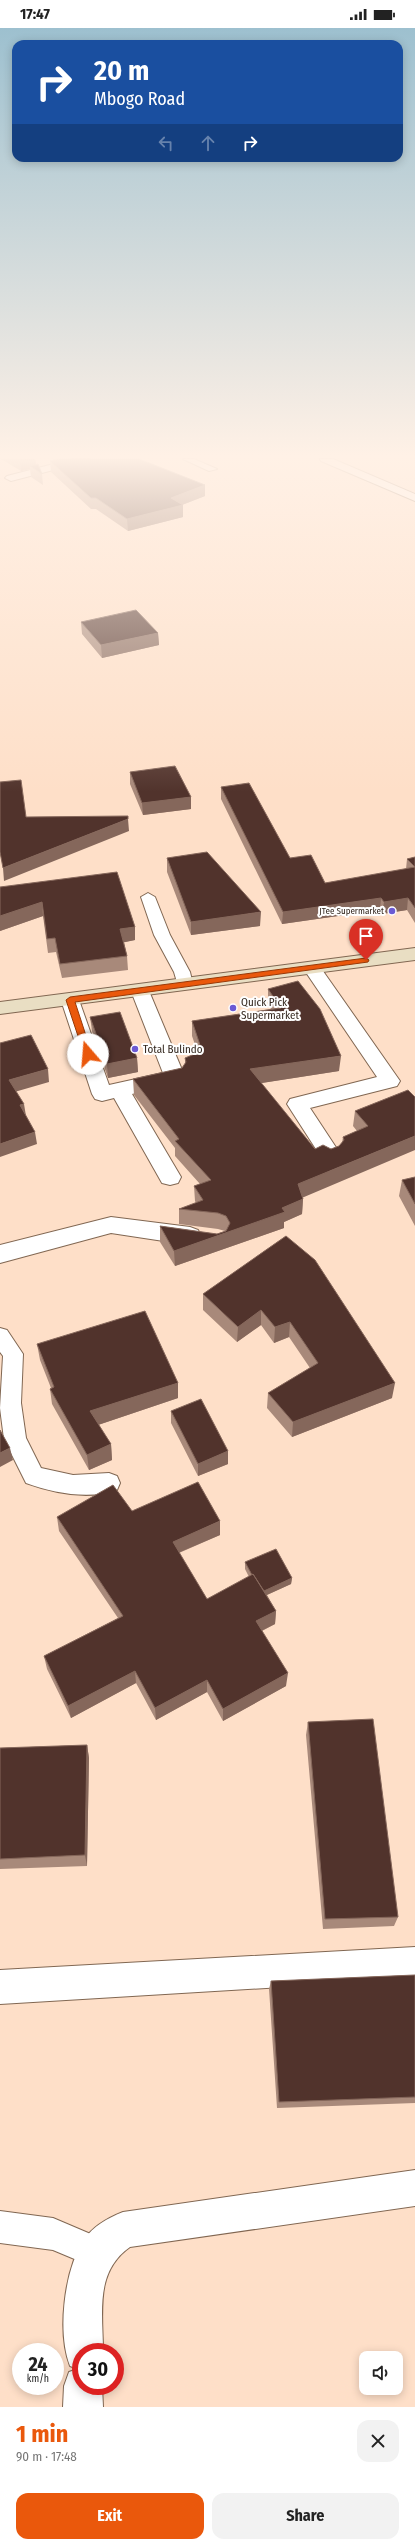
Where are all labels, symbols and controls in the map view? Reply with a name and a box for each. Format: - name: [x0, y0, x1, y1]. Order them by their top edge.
- text: 17:47: [20, 5, 50, 23]
- text: 20 m: [94, 54, 149, 87]
- icon: right: [28, 56, 80, 108]
- text: Mbogo Road: [94, 88, 185, 110]
- icon: left: [155, 132, 177, 154]
- icon: ahead: [197, 132, 219, 154]
- icon: right: [239, 132, 261, 154]
- place label: JTee Supermarket: [319, 906, 384, 916]
- marker: JTee Supermarket: [387, 906, 397, 916]
- pin: [349, 919, 383, 960]
- icon: arrive: [355, 925, 377, 947]
- place label: Quick Pick Supermarket: [241, 996, 299, 1022]
- marker: Quick Pick Supermarket: [228, 1003, 238, 1013]
- position arrow: [67, 1033, 109, 1075]
- place label: Total Bulindo: [143, 1043, 203, 1056]
- marker: Total Bulindo: [130, 1044, 140, 1054]
- speed limit sign: 30: [72, 2343, 124, 2395]
- map controls: [359, 2351, 403, 2395]
- button: sound: [359, 2351, 403, 2395]
- text: 24: [28, 2352, 48, 2376]
- text: km/h: [27, 2373, 49, 2385]
- text: 1 min: [16, 2420, 68, 2448]
- button: close: [357, 2420, 399, 2462]
- text: 90 m · 17:48: [16, 2449, 77, 2464]
- button: Exit: [16, 2493, 204, 2539]
- button: Share: [212, 2493, 399, 2539]

